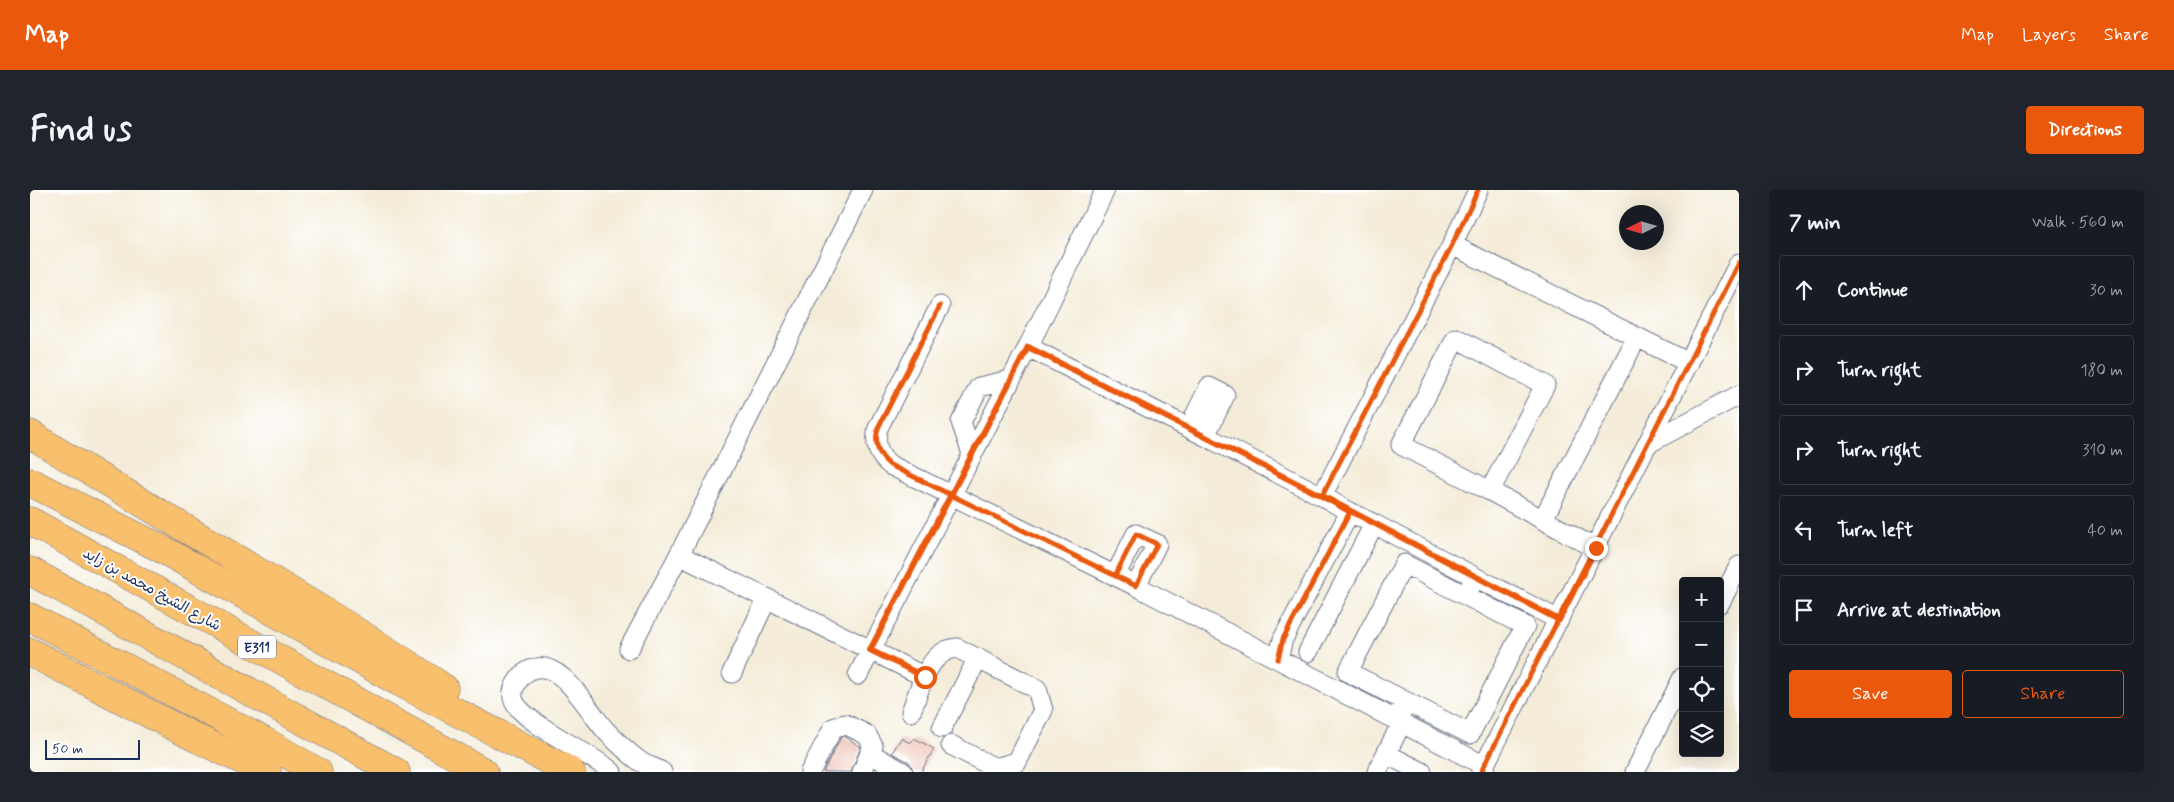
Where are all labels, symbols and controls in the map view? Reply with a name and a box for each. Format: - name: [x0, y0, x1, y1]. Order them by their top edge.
- text: Map: [25, 20, 69, 51]
- text: Map: [1961, 23, 1994, 47]
- text: Layers: [2022, 23, 2076, 47]
- text: Share: [2104, 23, 2149, 47]
- button: Directions: [2026, 106, 2144, 154]
- text: Find us: [30, 107, 132, 153]
- north arrow: [1619, 205, 1664, 250]
- text: 7 min: [1789, 209, 1841, 237]
- text: Walk · 560 m: [2032, 212, 2124, 233]
- icon: ahead: [1790, 276, 1818, 304]
- text: Continue: [1837, 278, 1908, 303]
- text: 30 m: [2090, 280, 2123, 301]
- icon: right: [1790, 356, 1818, 384]
- text: Turn right: [1837, 358, 1921, 383]
- text: 180 m: [2080, 360, 2123, 381]
- icon: right: [1790, 436, 1818, 464]
- text: Turn right: [1837, 438, 1921, 463]
- text: 310 m: [2082, 440, 2123, 461]
- icon: left: [1790, 516, 1818, 544]
- text: Turn left: [1837, 518, 1913, 543]
- text: 40 m: [2087, 520, 2123, 541]
- route end: [1585, 537, 1608, 560]
- street label: شارع الشيخ محمد بن زايد: [79, 544, 224, 636]
- map controls: [1679, 577, 1724, 757]
- button: +: [1679, 577, 1724, 622]
- icon: arrive: [1790, 596, 1818, 624]
- text: Arrive at destination: [1837, 598, 2001, 623]
- button: −: [1679, 622, 1724, 667]
- road number: E311: [238, 636, 276, 658]
- route start: [914, 666, 937, 689]
- button: locate: [1679, 667, 1724, 712]
- button: Save: [1789, 670, 1952, 718]
- button: Share: [1962, 670, 2124, 718]
- button: layers: [1679, 712, 1724, 757]
- scale bar: [45, 737, 140, 760]
- text: 50 m: [52, 740, 83, 758]

